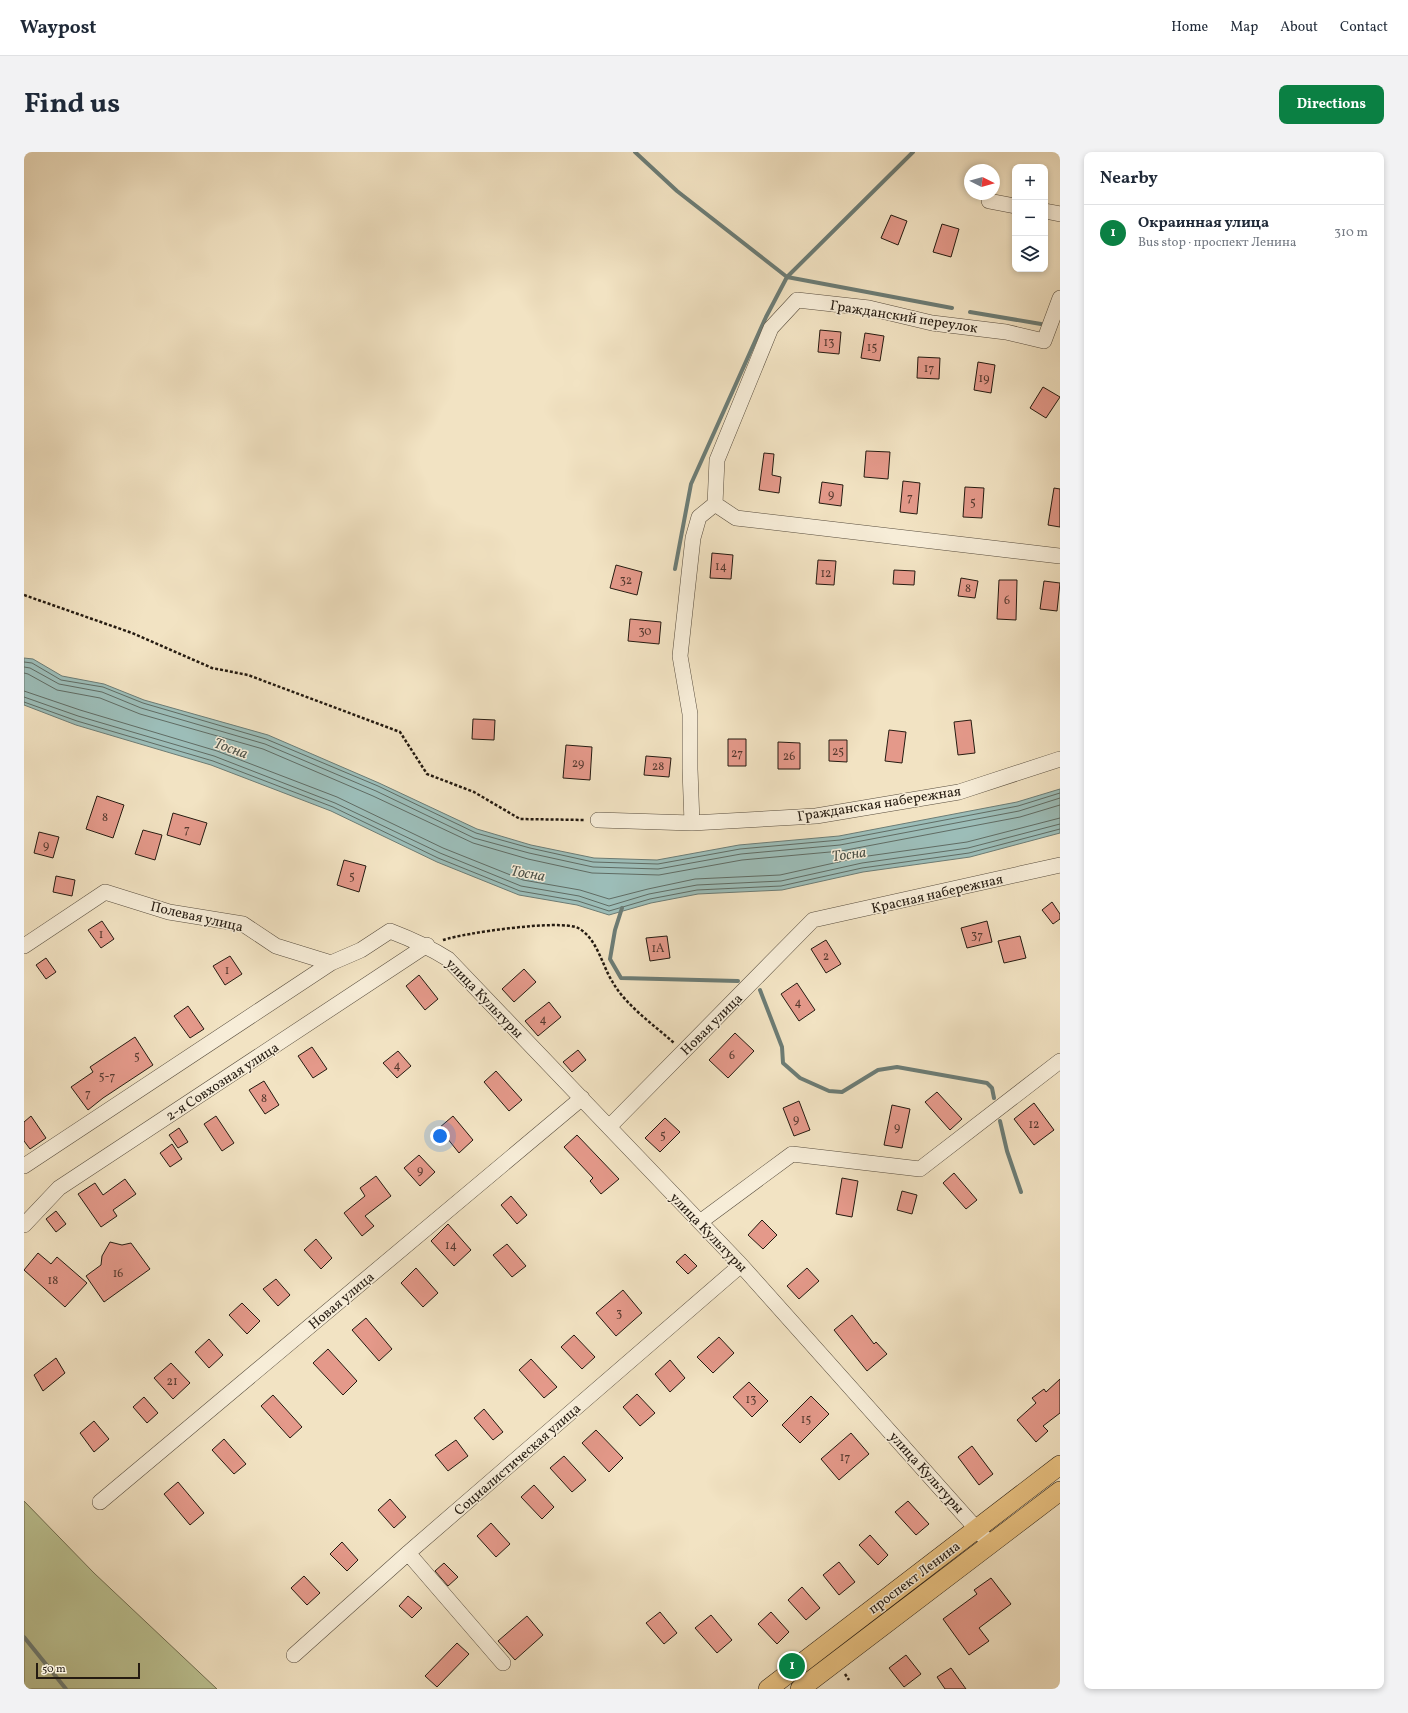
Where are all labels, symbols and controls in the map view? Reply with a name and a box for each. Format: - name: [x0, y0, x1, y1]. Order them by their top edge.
- text: Waypost: [20, 15, 96, 41]
- text: Home: [1171, 18, 1208, 37]
- text: Map: [1230, 18, 1258, 37]
- text: About: [1280, 18, 1318, 37]
- text: Contact: [1340, 18, 1388, 37]
- text: Find us: [24, 85, 120, 124]
- button: Directions: [1279, 85, 1384, 124]
- north arrow: [964, 164, 1000, 200]
- map controls: [1012, 164, 1048, 272]
- button: +: [1012, 164, 1048, 200]
- text: Nearby: [1100, 167, 1158, 190]
- button: −: [1012, 200, 1048, 236]
- text: Окраинная улица: [1138, 213, 1269, 234]
- text: 1: [1110, 224, 1116, 242]
- text: 310 m: [1334, 224, 1368, 242]
- text: Bus stop · проспект Ленина: [1138, 234, 1296, 252]
- button: layers: [1012, 236, 1048, 272]
- street label: Гражданский переулок: [829, 296, 979, 339]
- house number: 13: [824, 335, 834, 351]
- house number: 15: [867, 340, 877, 356]
- house number: 17: [924, 361, 934, 377]
- house number: 19: [979, 371, 989, 387]
- house number: 9: [828, 487, 834, 503]
- house number: 7: [907, 490, 913, 506]
- house number: 5: [970, 495, 976, 511]
- house number: 14: [715, 559, 727, 575]
- house number: 12: [820, 566, 832, 582]
- house number: 32: [620, 573, 632, 589]
- house number: 8: [965, 581, 971, 597]
- house number: 6: [1004, 593, 1010, 609]
- house number: 30: [638, 624, 652, 640]
- water label: Тосна: [211, 734, 250, 765]
- house number: 25: [832, 744, 844, 760]
- house number: 27: [731, 746, 743, 762]
- house number: 26: [783, 749, 795, 765]
- house number: 29: [572, 756, 584, 772]
- house number: 28: [652, 759, 664, 775]
- street label: Гражданская набережная: [796, 782, 963, 827]
- house number: 8: [102, 810, 108, 826]
- house number: 7: [184, 822, 190, 838]
- house number: 9: [43, 838, 49, 854]
- water label: Тосна: [831, 843, 868, 868]
- water label: Тосна: [509, 861, 547, 888]
- house number: 5: [349, 869, 355, 885]
- street label: Красная набережная: [870, 870, 1005, 919]
- street label: Полевая улица: [148, 898, 245, 937]
- house number: 1: [99, 927, 103, 943]
- house number: 37: [971, 928, 983, 944]
- house number: 1А: [651, 941, 665, 957]
- house number: 2: [823, 949, 829, 965]
- street label: улица Культуры: [441, 955, 527, 1043]
- house number: 1: [225, 963, 229, 979]
- street label: Новая улица: [677, 990, 747, 1060]
- house number: 4: [794, 995, 802, 1011]
- house number: 4: [539, 1012, 547, 1028]
- street label: 2-я Совхозная улица: [162, 1038, 283, 1126]
- house number: 6: [729, 1048, 735, 1064]
- house number: 5: [134, 1049, 140, 1065]
- house number: 4: [393, 1058, 401, 1074]
- house number: 5-7: [99, 1069, 115, 1085]
- house number: 7: [85, 1086, 91, 1102]
- house number: 8: [261, 1091, 267, 1107]
- house number: 9: [793, 1112, 799, 1128]
- house number: 12: [1028, 1117, 1040, 1133]
- house number: 9: [894, 1120, 900, 1136]
- your location: [430, 1126, 450, 1146]
- house number: 5: [660, 1128, 666, 1144]
- house number: 9: [417, 1163, 423, 1179]
- street label: улица Культуры: [665, 1189, 751, 1277]
- house number: 14: [445, 1238, 457, 1254]
- house number: 16: [113, 1266, 123, 1282]
- street label: Новая улица: [305, 1268, 379, 1334]
- house number: 18: [48, 1273, 58, 1289]
- house number: 3: [616, 1306, 622, 1322]
- house number: 21: [166, 1374, 178, 1390]
- house number: 13: [746, 1392, 756, 1408]
- street label: Социалистическая улица: [451, 1400, 585, 1521]
- house number: 15: [801, 1412, 811, 1428]
- street label: улица Культуры: [884, 1428, 968, 1518]
- house number: 17: [840, 1450, 850, 1466]
- street label: проспект Ленина: [865, 1537, 965, 1619]
- pin: 1: [779, 1651, 805, 1681]
- scale bar: [36, 1661, 140, 1680]
- text: 50 m: [42, 1662, 66, 1677]

